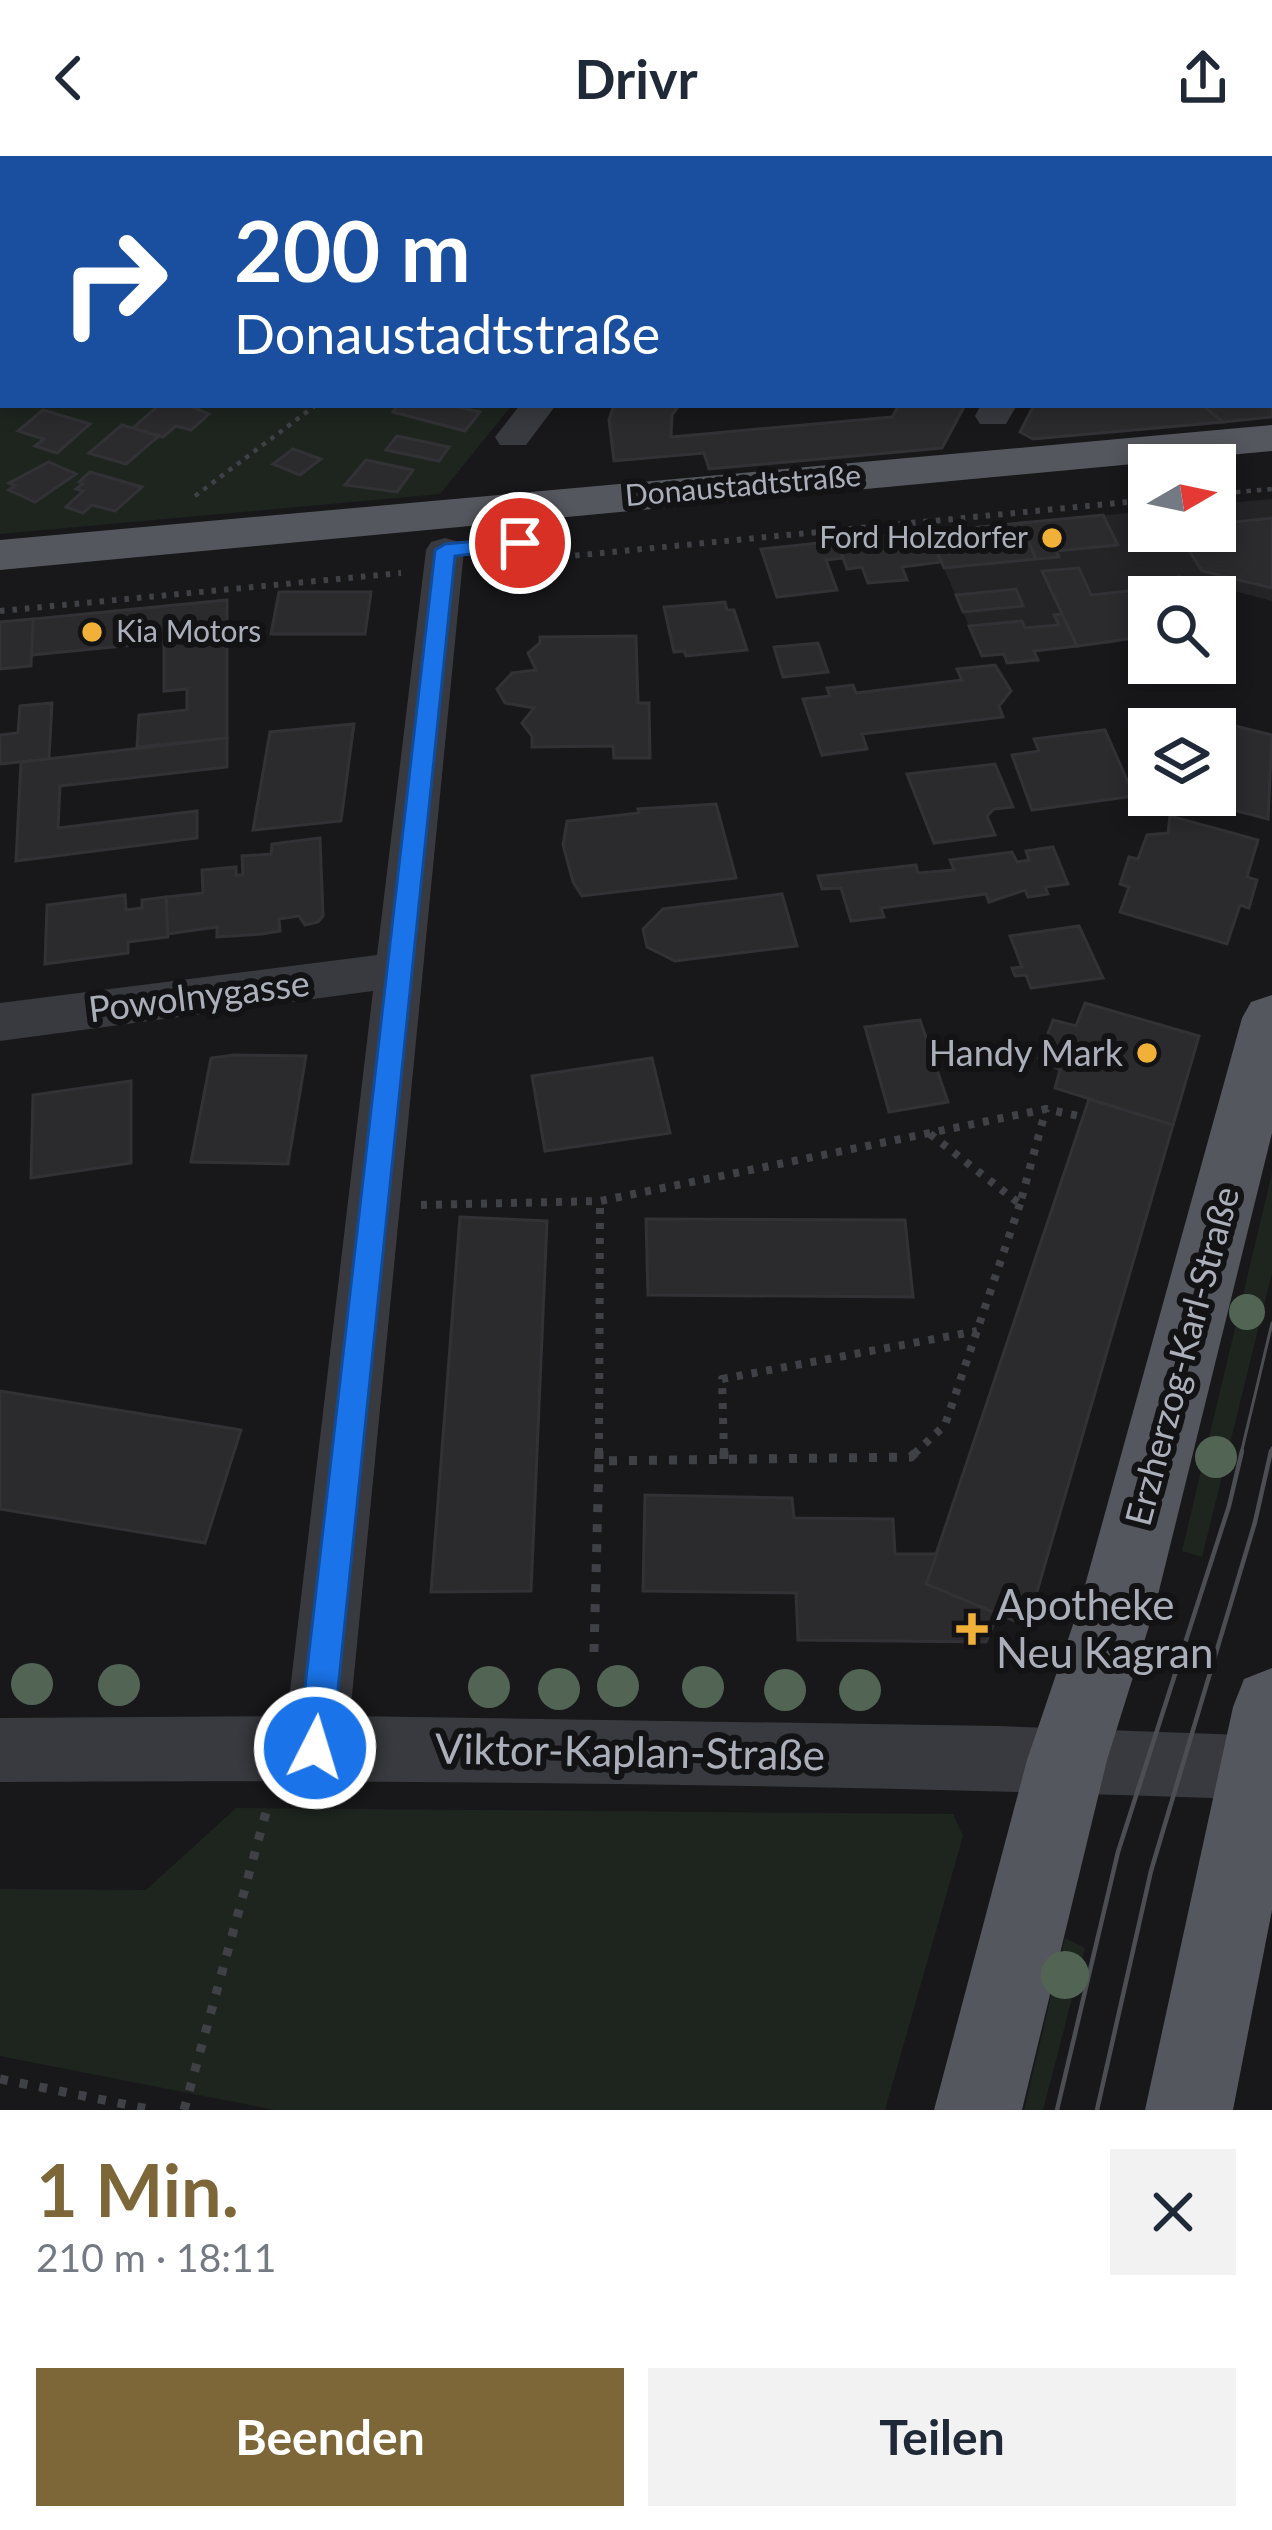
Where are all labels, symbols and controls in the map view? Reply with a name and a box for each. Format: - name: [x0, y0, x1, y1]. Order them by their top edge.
- icon: back: [36, 45, 102, 111]
- icon: share: [1170, 45, 1236, 111]
- text: Drivr: [574, 46, 698, 111]
- text: 200 m: [234, 199, 471, 300]
- icon: right: [36, 204, 192, 360]
- text: Donaustadtstraße: [234, 301, 660, 366]
- north arrow: [1128, 444, 1236, 552]
- map controls: [1128, 444, 1236, 816]
- street label: Donaustadtstraße: [623, 456, 862, 512]
- pin: [469, 492, 571, 594]
- icon: arrive: [487, 510, 553, 576]
- place label: Ford Holzdorfer: [819, 518, 1028, 554]
- marker: Ford Holzdorfer: [1039, 525, 1065, 551]
- button: search: [1128, 576, 1236, 684]
- place label: Kia Motors: [116, 612, 261, 648]
- marker: Kia Motors: [79, 619, 105, 645]
- button: layers: [1128, 708, 1236, 816]
- street label: Powolnygasse: [86, 960, 312, 1030]
- place label: Handy Mark: [929, 1030, 1124, 1074]
- marker: Handy Mark: [1134, 1040, 1160, 1066]
- street label: Erzherzog-Karl-Straße: [1115, 1181, 1247, 1530]
- place label: Apotheke Neu Kagran: [996, 1579, 1213, 1677]
- marker: Apotheke Neu Kagran: [959, 1616, 985, 1642]
- position arrow: [252, 1685, 378, 1811]
- street label: Viktor-Kaplan-Straße: [435, 1723, 825, 1779]
- text: 1 Min.: [36, 2146, 239, 2232]
- button: close: [1110, 2149, 1236, 2275]
- text: 210 m · 18:11: [36, 2234, 276, 2280]
- button: Beenden: [36, 2368, 624, 2506]
- button: Teilen: [648, 2368, 1236, 2506]

